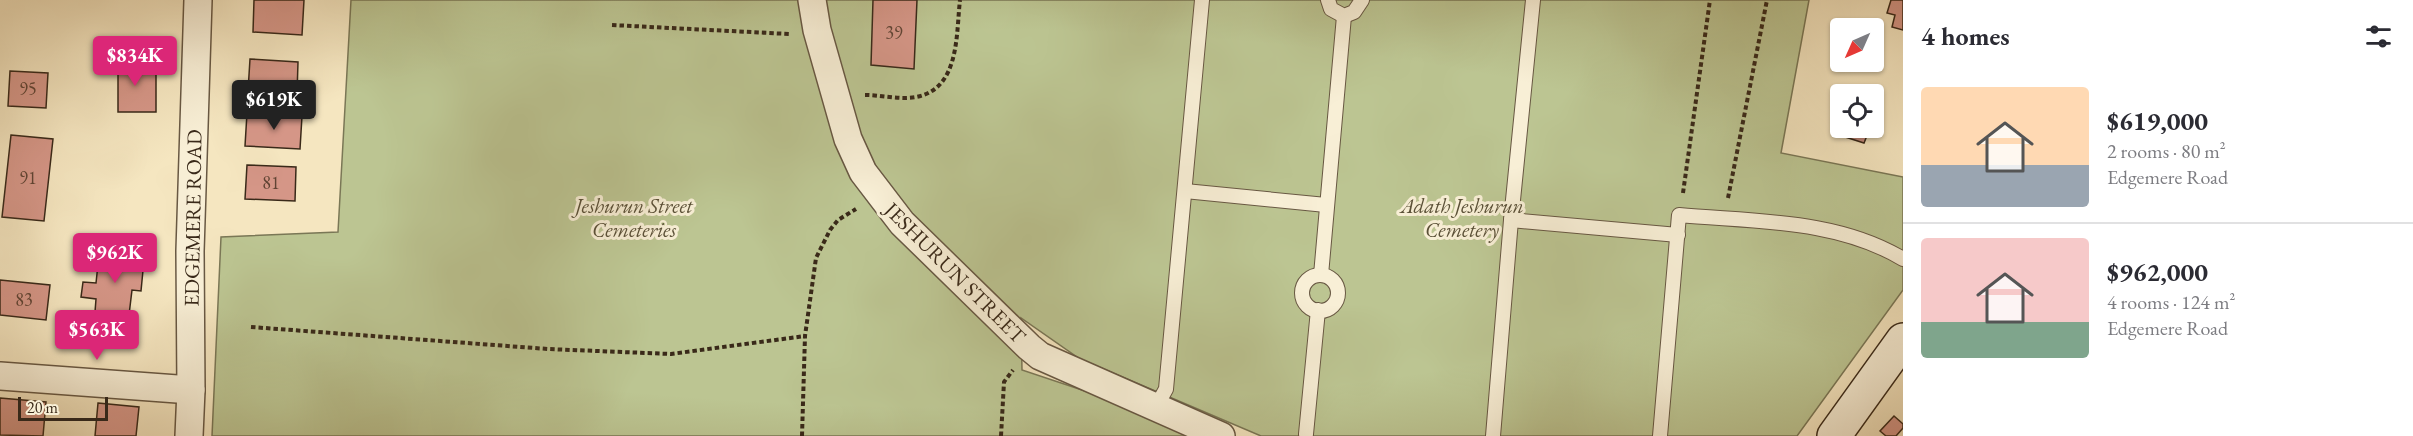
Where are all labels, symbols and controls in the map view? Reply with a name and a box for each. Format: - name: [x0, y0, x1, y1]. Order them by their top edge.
- north arrow: [1830, 18, 1884, 72]
- map controls: [1830, 18, 1884, 138]
- text: 4 homes: [1921, 19, 2010, 53]
- icon: filters: [2362, 20, 2395, 53]
- house number: 39: [885, 21, 903, 44]
- pin: $834K: [93, 36, 177, 87]
- text: $834K: [107, 42, 163, 68]
- house number: 95: [19, 77, 37, 100]
- pin: $619K: [232, 80, 316, 131]
- button: locate: [1830, 84, 1884, 138]
- text: $619K: [246, 86, 302, 112]
- text: $619,000: [2107, 104, 2208, 138]
- icon: home: [1969, 111, 2041, 183]
- street label: EDGEMERE ROAD: [177, 129, 208, 307]
- text: 2 rooms · 80 m²: [2107, 138, 2226, 164]
- text: Edgemere Road: [2107, 164, 2228, 190]
- house number: 91: [19, 166, 37, 189]
- house number: 81: [262, 171, 280, 194]
- park label: Jeshurun Street Cemeteries: [571, 192, 694, 243]
- park label: Adath Jeshurun Cemetery: [1398, 192, 1524, 243]
- street label: JESHURUN STREET: [878, 195, 1032, 350]
- pin: $962K: [73, 233, 157, 284]
- text: $962K: [87, 239, 143, 265]
- text: $962,000: [2107, 255, 2208, 289]
- icon: home: [1969, 262, 2041, 334]
- house number: 83: [15, 288, 33, 311]
- text: 4 rooms · 124 m²: [2107, 289, 2235, 315]
- pin: $563K: [55, 310, 139, 361]
- text: Edgemere Road: [2107, 315, 2228, 341]
- text: $563K: [69, 316, 125, 342]
- scale bar: [18, 394, 108, 422]
- text: 20 m: [27, 397, 58, 418]

